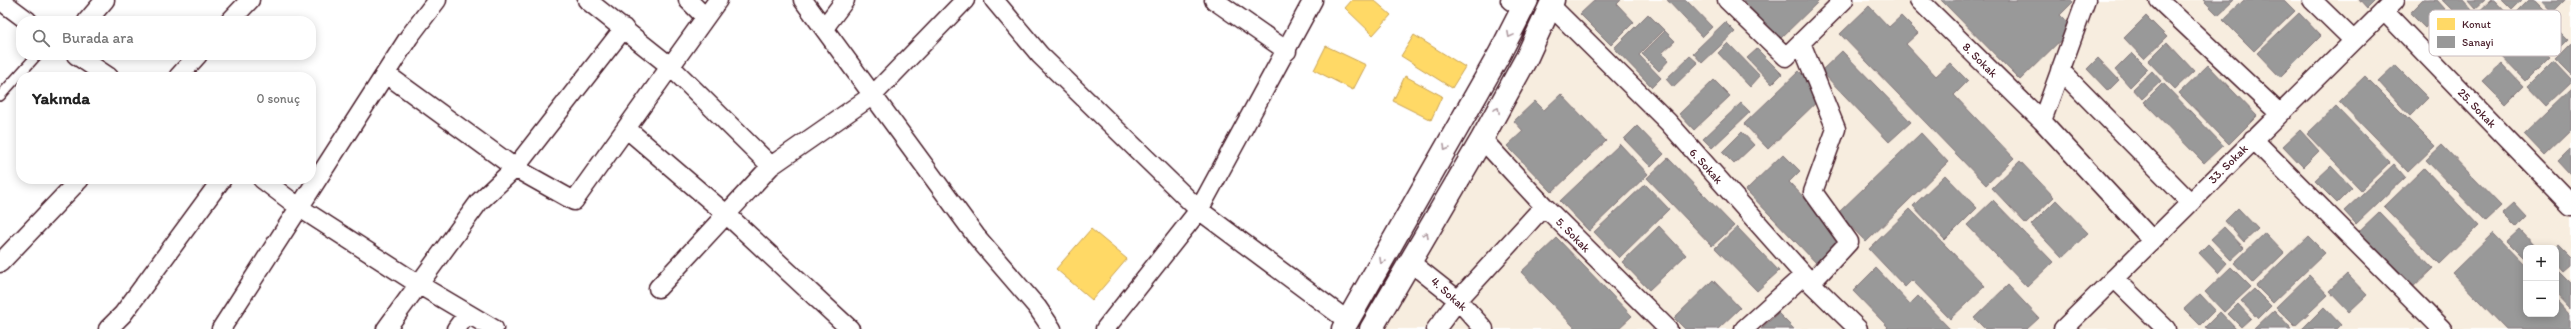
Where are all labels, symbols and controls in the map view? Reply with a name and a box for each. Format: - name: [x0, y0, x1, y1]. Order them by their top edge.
- legend: [2429, 10, 2561, 56]
- search box: [16, 16, 316, 60]
- text: Konut: [2462, 18, 2491, 31]
- icon: search: [30, 27, 52, 49]
- text: Burada ara: [62, 29, 134, 47]
- one-way arrow: [1507, 31, 1514, 38]
- text: Sanayi: [2462, 36, 2494, 49]
- street label: 8. Sokak: [1960, 40, 2000, 80]
- street label: 25. Sokak: [2455, 85, 2499, 131]
- text: Yakında: [32, 88, 90, 108]
- text: 0 sonuç: [257, 91, 300, 106]
- one-way arrow: [1493, 107, 1500, 114]
- street label: 33. Sokak: [2205, 141, 2251, 187]
- one-way arrow: [1443, 144, 1451, 151]
- street label: 6. Sokak: [1686, 145, 1726, 187]
- street label: 5. Sokak: [1553, 215, 1593, 255]
- one-way arrow: [1422, 232, 1429, 239]
- map controls: [2523, 245, 2559, 317]
- button: +: [2523, 245, 2559, 281]
- one-way arrow: [1379, 257, 1386, 264]
- street label: 4. Sokak: [1428, 274, 1470, 314]
- button: −: [2523, 281, 2559, 317]

